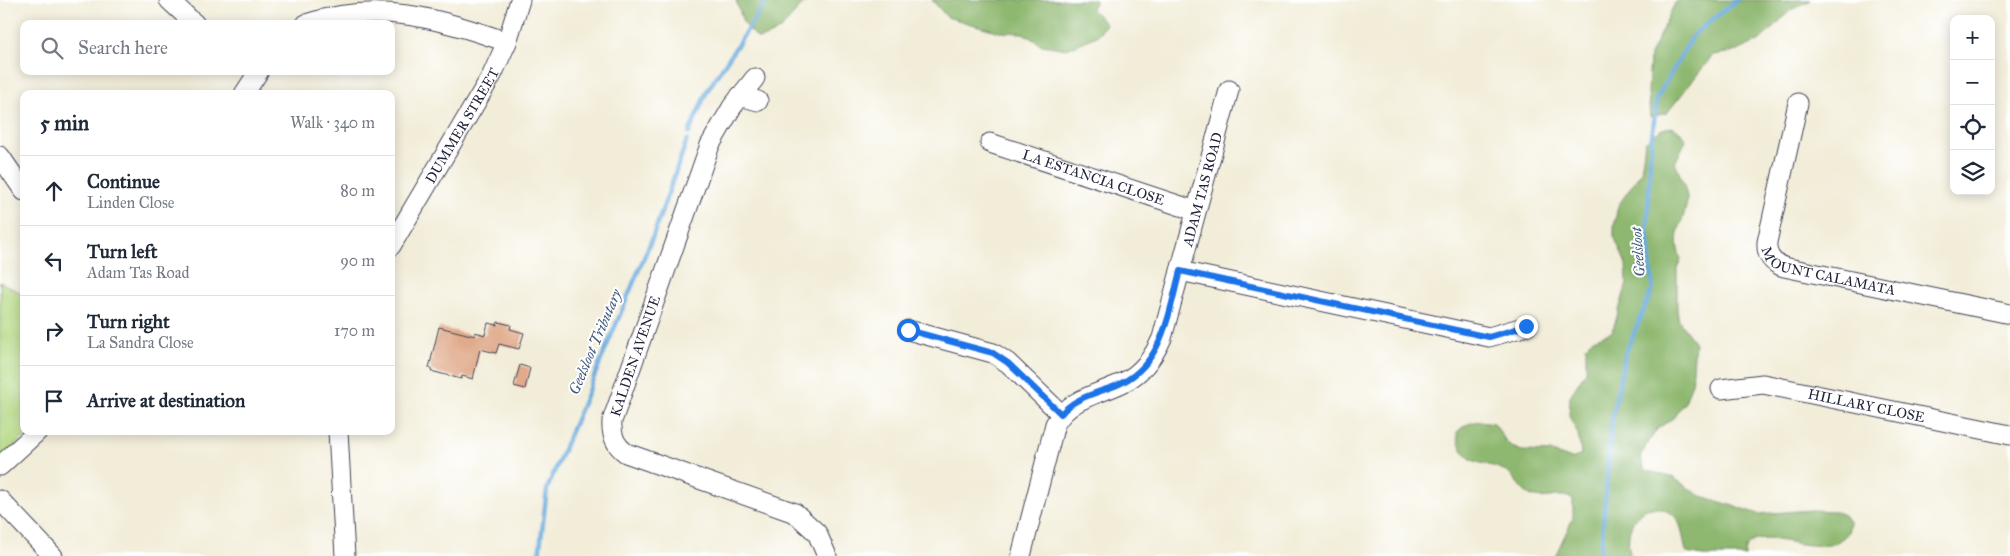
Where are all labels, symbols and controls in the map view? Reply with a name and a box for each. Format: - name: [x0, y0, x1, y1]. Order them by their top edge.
- map controls: [1950, 15, 1995, 195]
- button: +: [1950, 15, 1995, 60]
- search box: [20, 20, 395, 75]
- icon: search: [38, 34, 66, 62]
- text: Search here: [78, 36, 168, 59]
- button: −: [1950, 60, 1995, 105]
- street label: DUMMER STREET: [422, 65, 503, 186]
- button: locate: [1950, 105, 1995, 150]
- text: 5 min: [40, 110, 89, 136]
- text: Walk · 340 m: [290, 113, 375, 132]
- street label: ADAM TAS ROAD: [1179, 130, 1226, 249]
- street label: LA ESTANCIA CLOSE: [1020, 146, 1167, 209]
- button: layers: [1950, 150, 1995, 195]
- text: Continue: [87, 170, 160, 193]
- icon: ahead: [40, 177, 68, 205]
- text: 80 m: [340, 181, 375, 200]
- text: Linden Close: [87, 193, 175, 212]
- water label: Geelsloot: [1627, 225, 1649, 277]
- text: Turn left: [87, 240, 157, 263]
- street label: MOUNT CALAMATA: [1757, 244, 1897, 299]
- icon: left: [40, 247, 68, 275]
- text: 90 m: [340, 251, 375, 270]
- text: Adam Tas Road: [87, 263, 190, 282]
- water label: Geelsloot Tributary: [565, 285, 626, 397]
- street label: KALDEN AVENUE: [607, 294, 664, 419]
- text: Turn right: [87, 310, 170, 333]
- route end: [1515, 315, 1538, 338]
- icon: right: [40, 317, 68, 345]
- route start: [897, 319, 920, 342]
- text: 170 m: [334, 321, 375, 340]
- text: La Sandra Close: [87, 333, 194, 352]
- street label: HILLARY CLOSE: [1807, 386, 1926, 426]
- icon: arrive: [40, 387, 68, 415]
- text: Arrive at destination: [87, 389, 245, 412]

